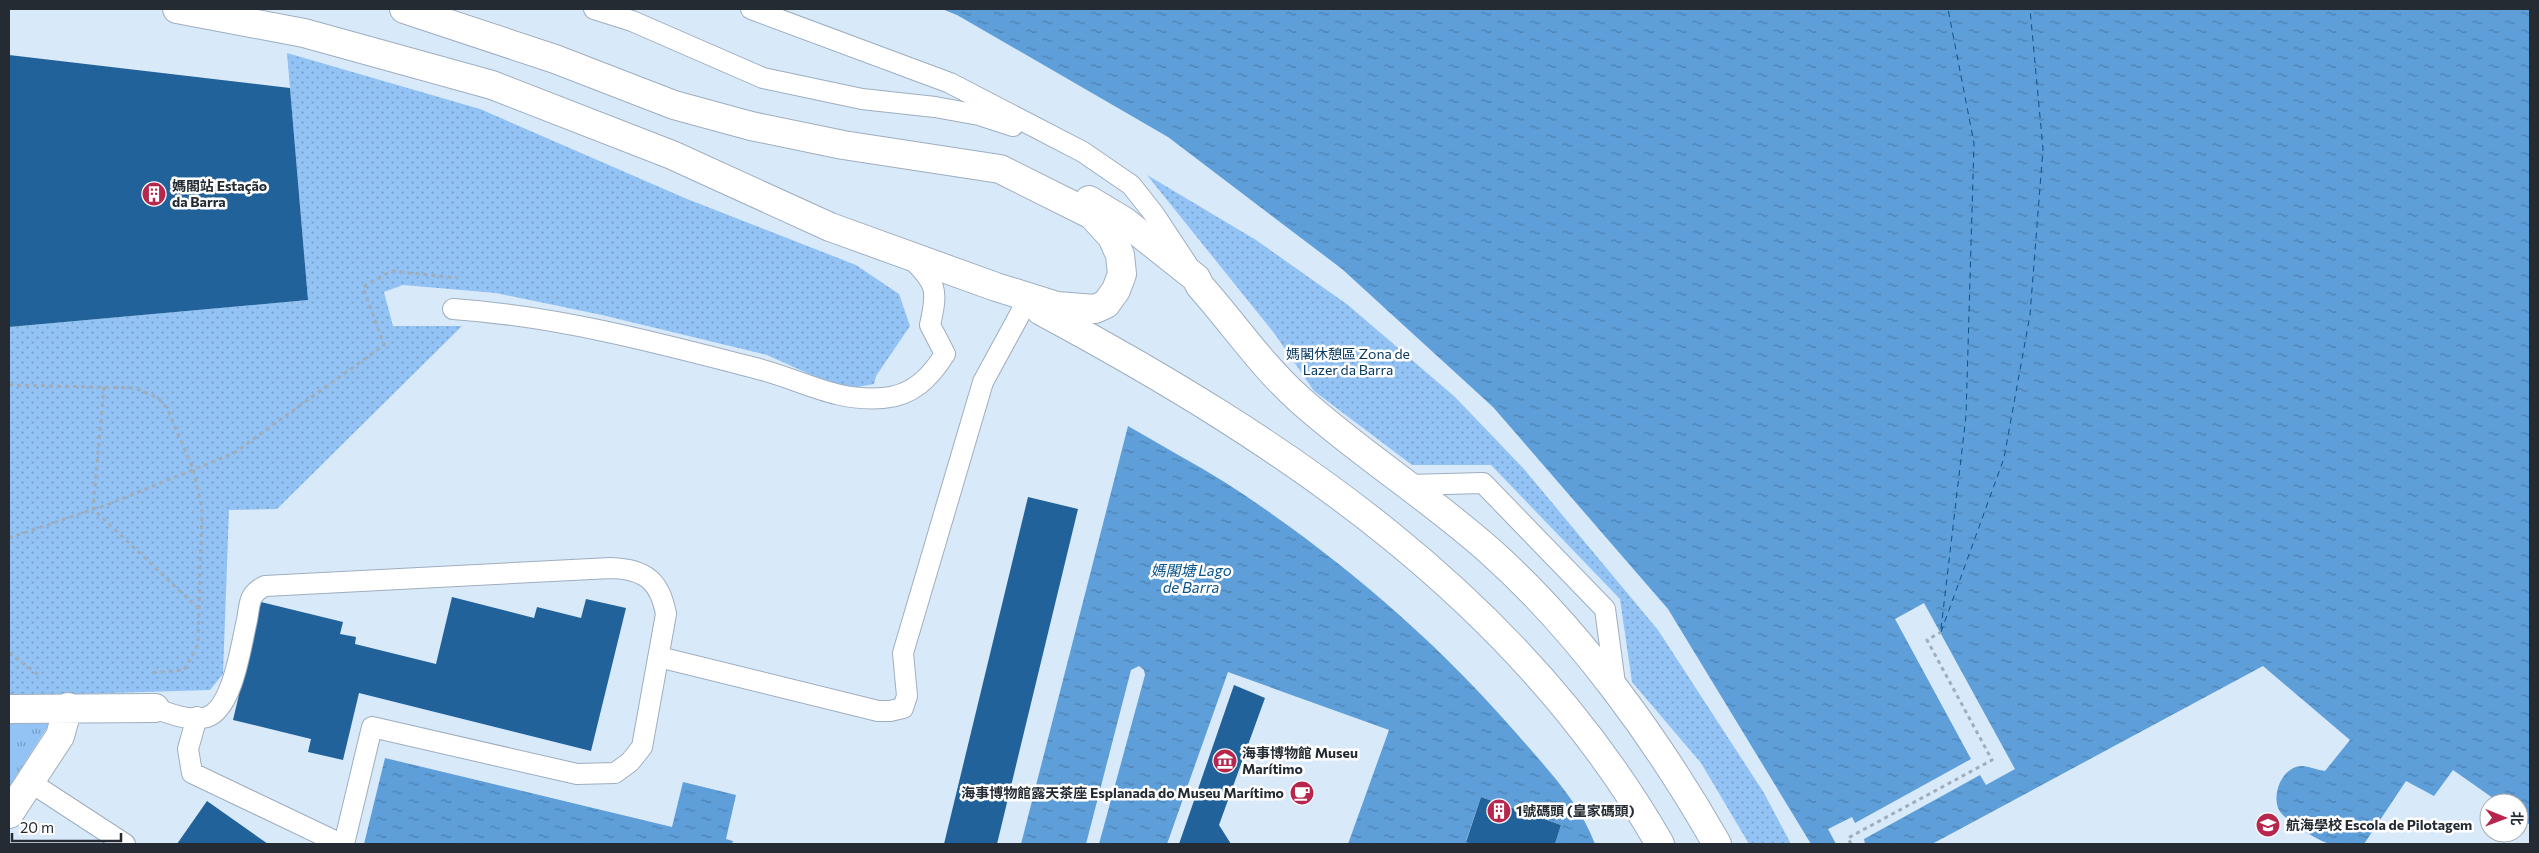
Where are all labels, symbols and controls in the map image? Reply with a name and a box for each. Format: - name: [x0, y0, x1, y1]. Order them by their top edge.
- place label: 媽閣站 Estação da Barra: [172, 177, 267, 210]
- building icon: 媽閣站 Estação da Barra: [141, 181, 167, 207]
- park label: 媽閣休憩區 Zona de Lazer da Barra: [1286, 345, 1410, 378]
- water label: 媽閣塘 Lago de Barra: [1150, 561, 1232, 596]
- place label: 海事博物館 Museu Marítimo: [1242, 744, 1358, 777]
- museum icon: 海事博物館 Museu Marítimo: [1212, 748, 1238, 774]
- cafe icon: 海事博物館露天茶座 Esplanada do Museu Marítimo: [1289, 780, 1315, 806]
- place label: 海事博物館露天茶座 Esplanada do Museu Marítimo: [961, 784, 1284, 801]
- north arrow: [2479, 793, 2529, 843]
- building icon: 1號碼頭 (皇家碼頭): [1486, 798, 1512, 824]
- place label: 1號碼頭 (皇家碼頭): [1516, 802, 1635, 819]
- scale bar: [12, 810, 121, 842]
- text: 北: [2509, 811, 2526, 825]
- school or university icon: 航海學校 Escola de Pilotagem: [2255, 812, 2281, 838]
- place label: 航海學校 Escola de Pilotagem: [2286, 816, 2472, 833]
- text: 20 m: [20, 818, 54, 836]

